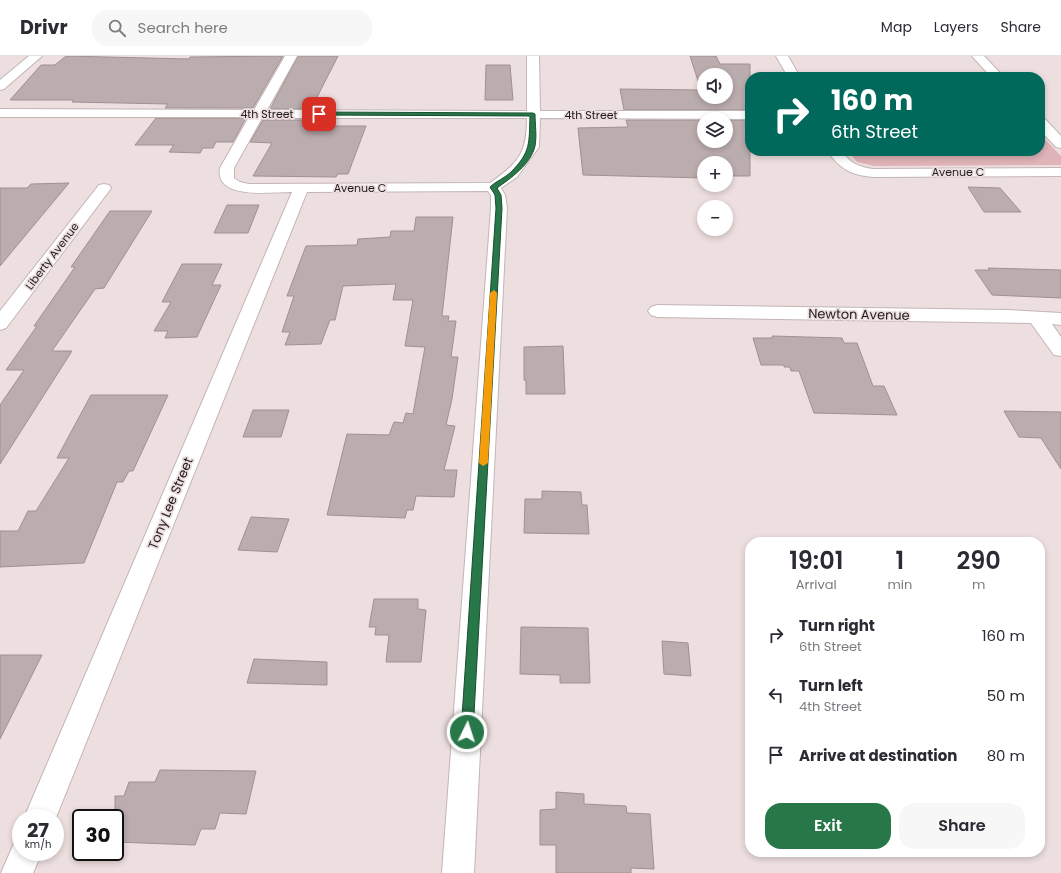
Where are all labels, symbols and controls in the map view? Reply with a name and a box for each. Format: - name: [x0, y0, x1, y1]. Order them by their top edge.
- search box: [92, 10, 372, 46]
- text: Drivr: [20, 14, 68, 41]
- icon: search: [106, 17, 128, 39]
- text: Search here: [138, 17, 228, 38]
- text: Map: [881, 17, 912, 37]
- text: Layers: [934, 17, 978, 37]
- text: Share: [1000, 17, 1041, 37]
- map controls: [697, 68, 733, 236]
- button: sound: [697, 68, 733, 104]
- text: 160 m: [831, 81, 913, 120]
- icon: right: [765, 88, 817, 140]
- pin: [302, 97, 336, 131]
- icon: arrive: [308, 103, 330, 125]
- street label: 4th Street: [240, 106, 294, 122]
- street label: 4th Street: [564, 107, 618, 123]
- button: layers: [697, 112, 733, 148]
- text: 6th Street: [831, 119, 918, 144]
- button: +: [697, 156, 733, 192]
- street label: Avenue C: [932, 164, 984, 180]
- street label: Avenue C: [334, 180, 386, 196]
- button: −: [697, 200, 733, 236]
- street label: Liberty Avenue: [21, 219, 83, 293]
- street label: Newton Avenue: [808, 304, 910, 325]
- street label: Tony Lee Street: [143, 454, 198, 552]
- text: 19:01: [789, 544, 843, 577]
- text: 1: [896, 544, 904, 577]
- text: 290: [957, 544, 1001, 577]
- text: Arrival: [796, 575, 837, 594]
- text: min: [887, 575, 912, 594]
- text: m: [972, 575, 985, 594]
- text: Turn right: [799, 615, 875, 636]
- icon: right: [765, 624, 787, 646]
- text: 160 m: [982, 625, 1025, 646]
- text: 6th Street: [799, 637, 862, 656]
- text: Turn left: [799, 675, 863, 696]
- icon: left: [765, 684, 787, 706]
- text: 50 m: [987, 685, 1025, 706]
- text: 4th Street: [799, 697, 862, 716]
- position arrow: [446, 711, 488, 753]
- icon: arrive: [765, 744, 787, 766]
- text: Arrive at destination: [799, 745, 957, 766]
- text: 80 m: [987, 745, 1025, 766]
- button: Exit: [765, 803, 891, 849]
- button: Share: [899, 803, 1025, 849]
- speed limit sign: 30: [72, 809, 124, 861]
- text: 27: [27, 816, 49, 844]
- text: km/h: [25, 837, 51, 852]

